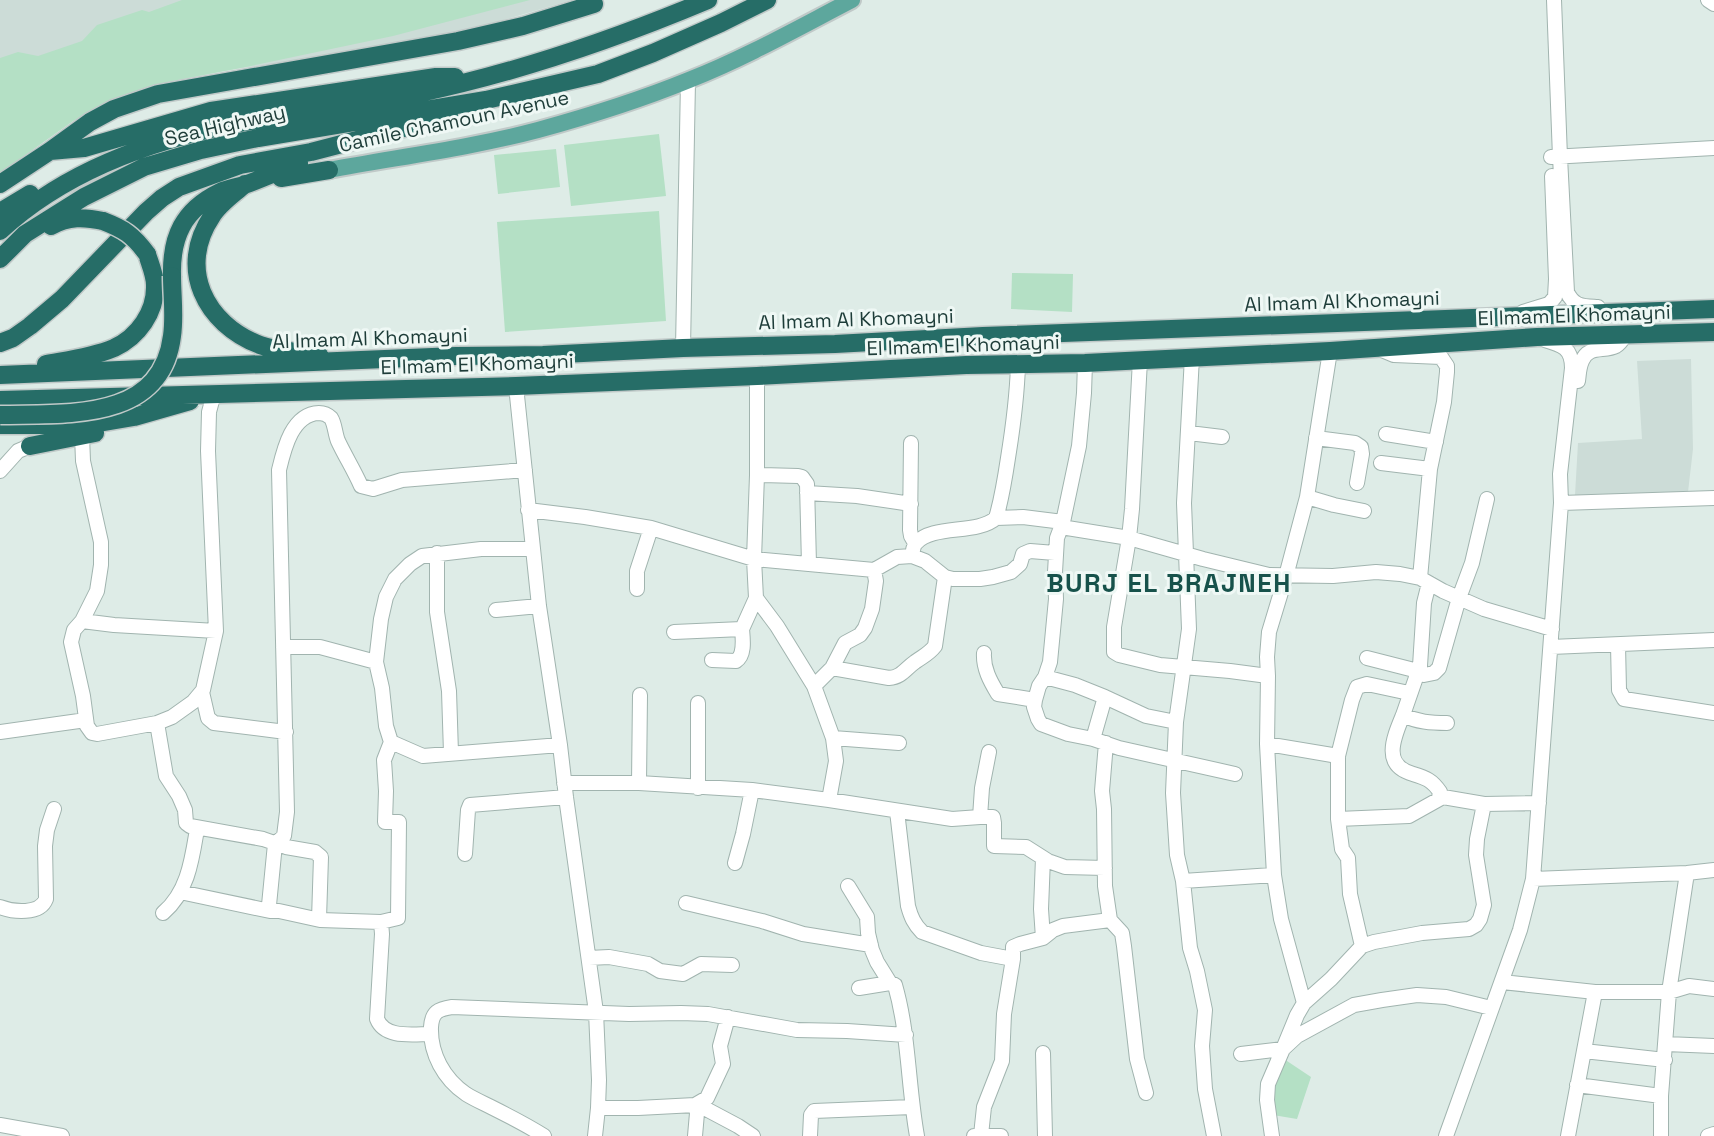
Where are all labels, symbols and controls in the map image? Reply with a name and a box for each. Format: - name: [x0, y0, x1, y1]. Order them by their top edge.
- street label: Camile Chamoun Avenue: [337, 84, 571, 158]
- street label: Sea Highway: [162, 98, 288, 152]
- street label: Al Imam Al Khomayni: [1244, 285, 1440, 317]
- street label: El Imam El Khomayni: [1477, 299, 1671, 331]
- street label: Al Imam Al Khomayni: [758, 303, 954, 335]
- street label: Al Imam Al Khomayni: [272, 322, 468, 354]
- street label: El Imam El Khomayni: [866, 329, 1060, 361]
- street label: El Imam El Khomayni: [380, 348, 574, 380]
- district label: BURJ EL BRAJNEH: [1046, 566, 1292, 600]

